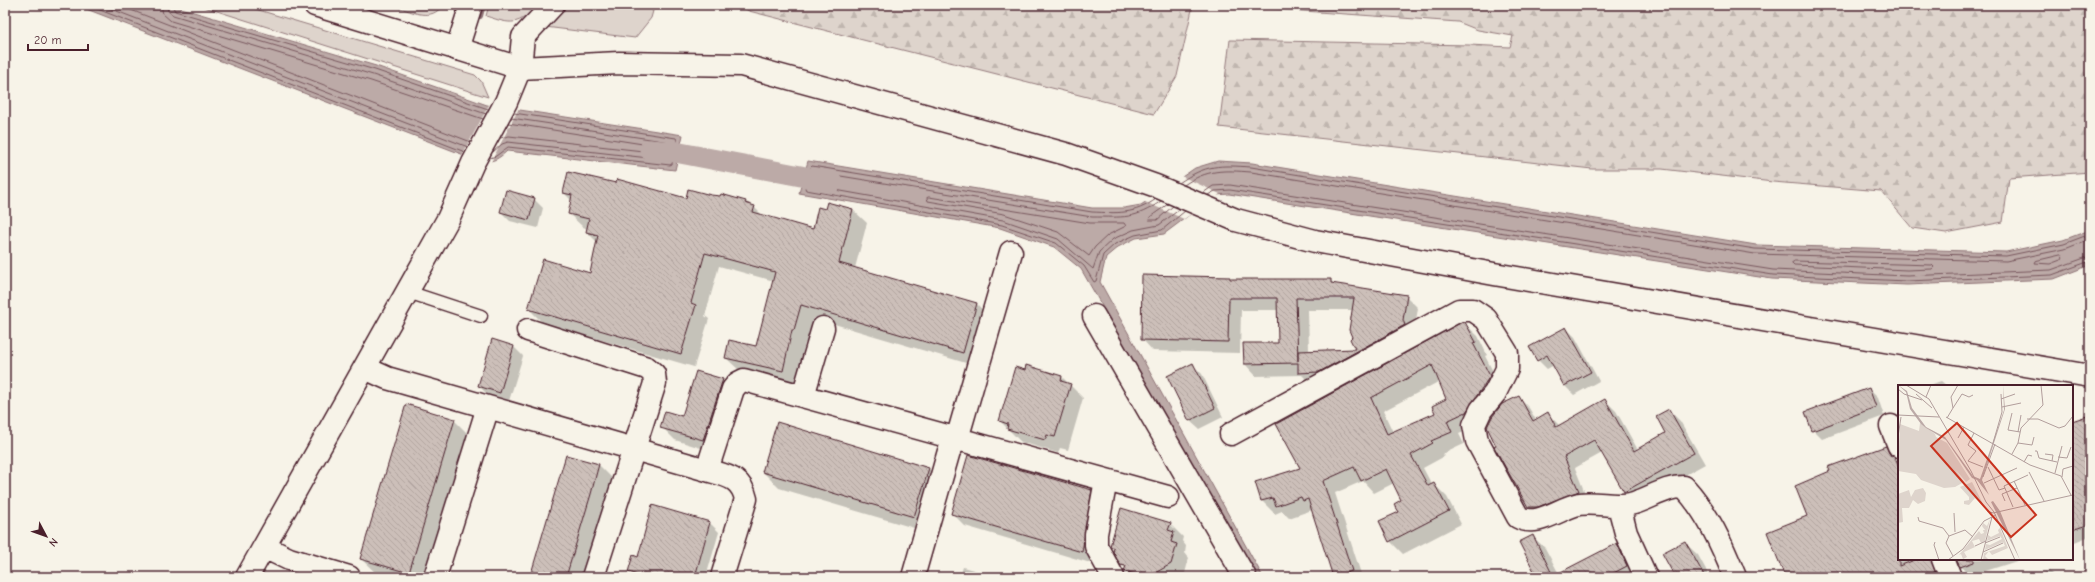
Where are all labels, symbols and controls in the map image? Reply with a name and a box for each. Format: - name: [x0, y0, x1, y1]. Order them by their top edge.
- scale bar: [28, 26, 88, 52]
- text: 20 m: [34, 33, 62, 47]
- inset map: [1898, 385, 2073, 560]
- north arrow: [26, 516, 66, 556]
- text: N: [46, 535, 60, 549]

